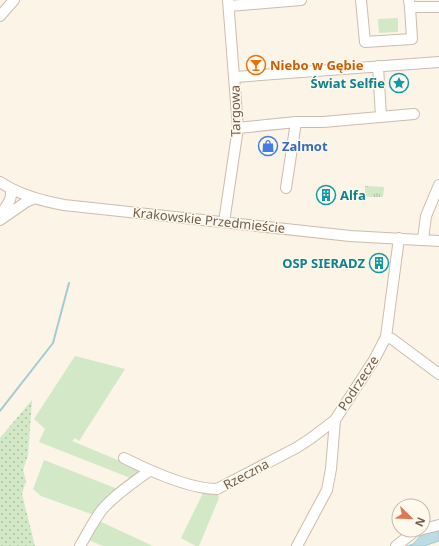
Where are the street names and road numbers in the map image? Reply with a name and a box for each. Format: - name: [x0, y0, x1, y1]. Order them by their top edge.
- street label: Targowa: [226, 85, 244, 137]
- street label: Krakowskie Przedmieście: [132, 203, 286, 237]
- street label: Podrzecze: [334, 352, 382, 414]
- street label: Rzeczna: [220, 455, 272, 493]

